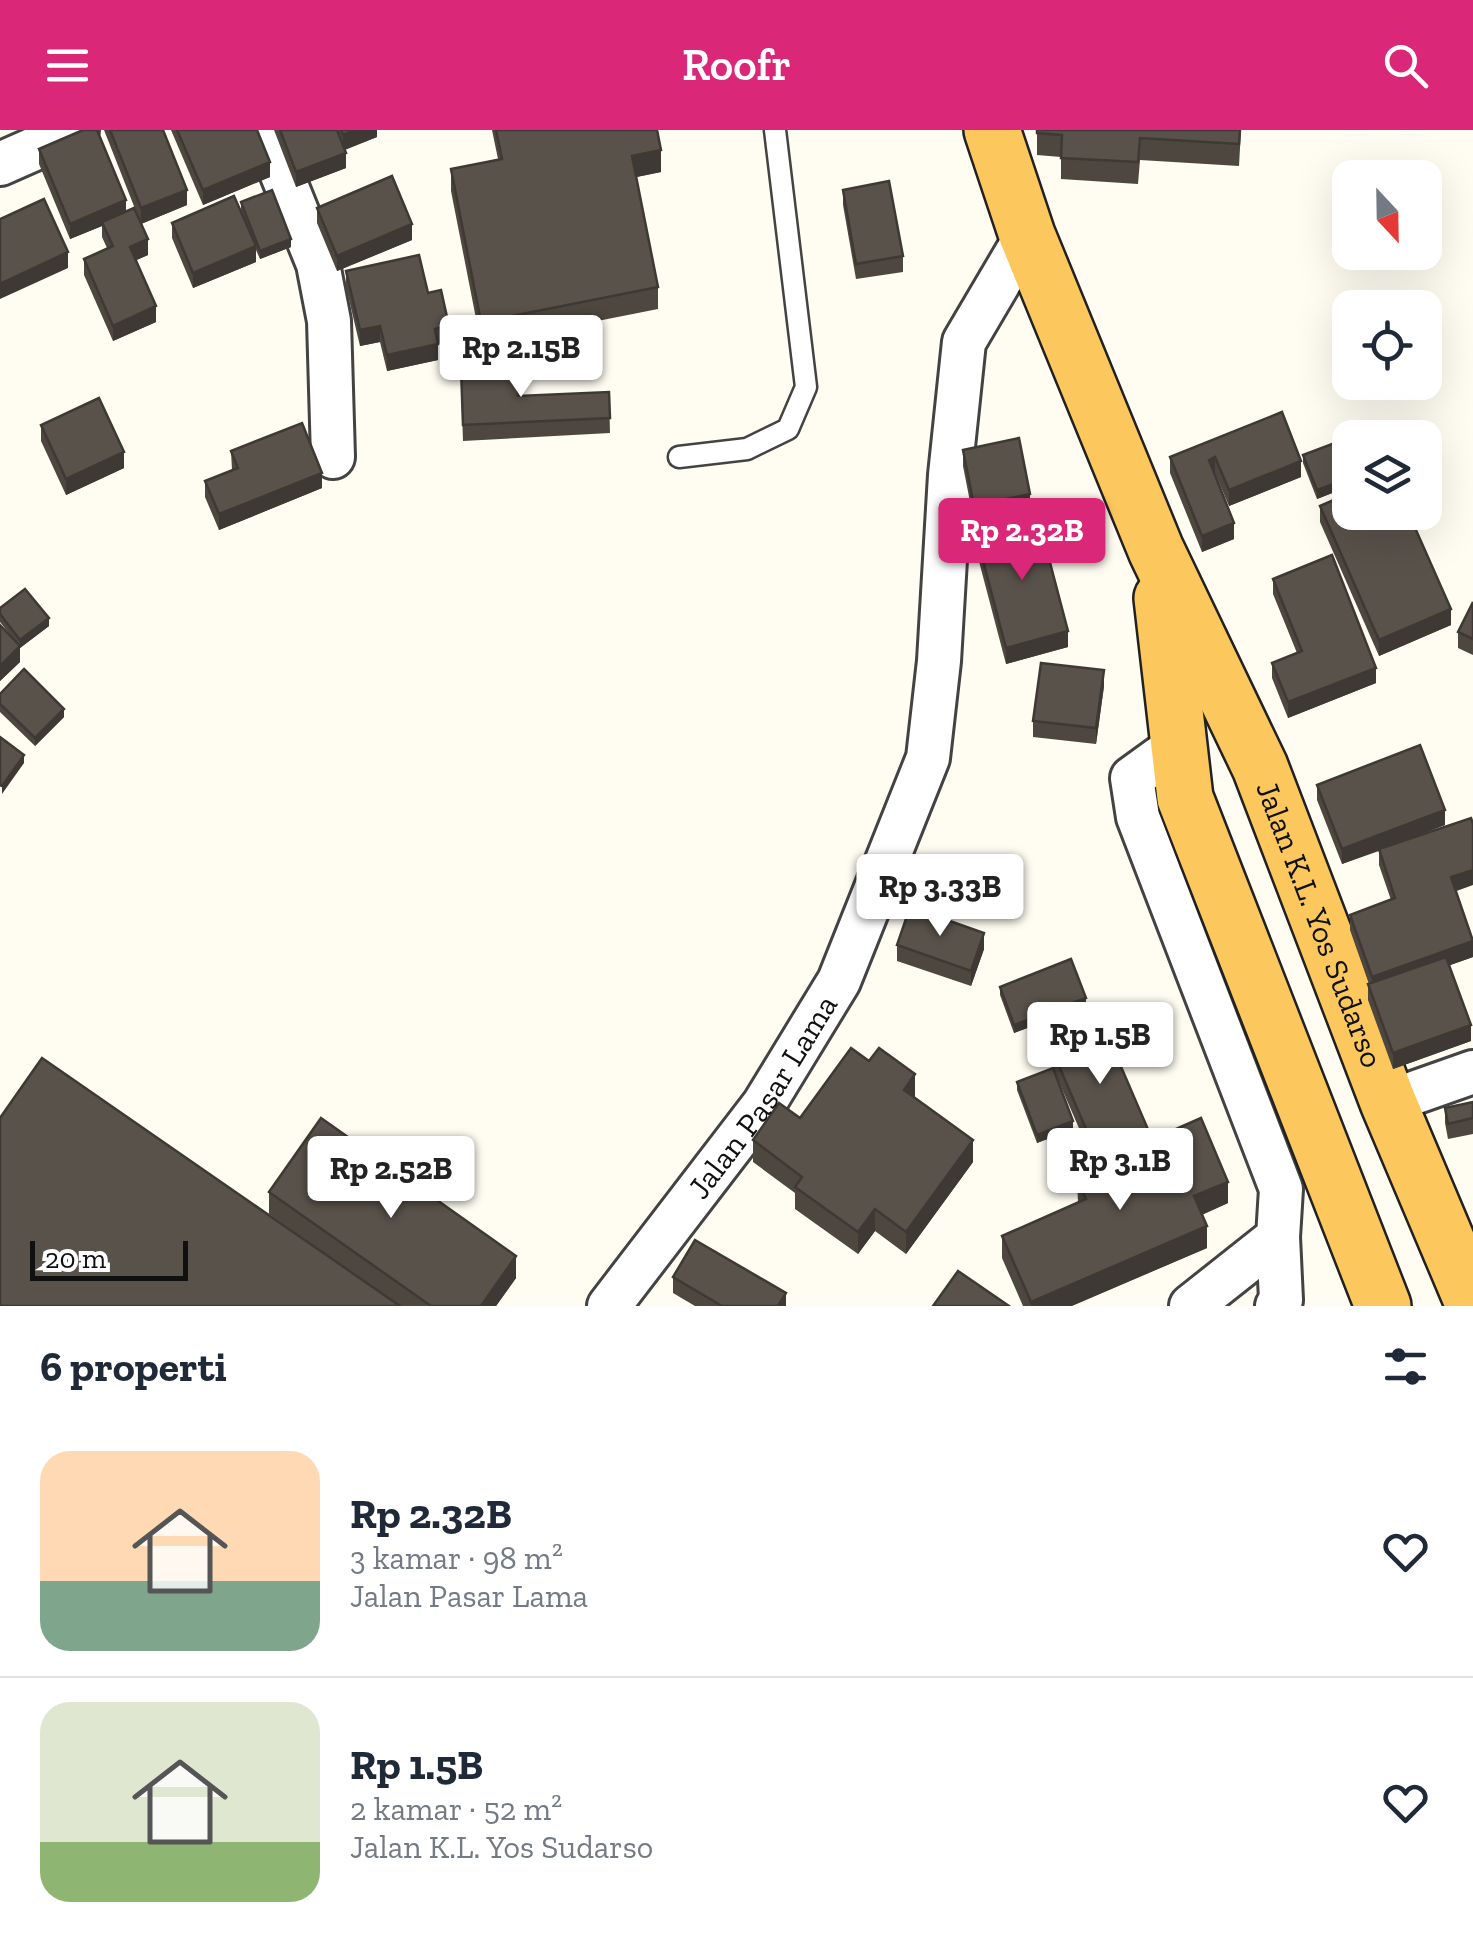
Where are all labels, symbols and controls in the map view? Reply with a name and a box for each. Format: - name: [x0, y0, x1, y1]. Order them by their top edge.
- icon: menu: [40, 38, 95, 93]
- text: Roofr: [682, 38, 791, 92]
- icon: search: [1378, 38, 1433, 93]
- north arrow: [1332, 160, 1442, 270]
- map controls: [1332, 160, 1442, 530]
- button: locate: [1332, 290, 1442, 400]
- pin: Rp 2.15B: [418, 315, 624, 400]
- text: Rp 2.15B: [462, 328, 580, 366]
- button: layers: [1332, 420, 1442, 530]
- pin: Rp 2.32B: [919, 498, 1125, 583]
- text: Rp 2.32B: [960, 511, 1084, 549]
- street label: Jalan K.L. Yos Sudarso: [1248, 776, 1392, 1073]
- pin: Rp 3.33B: [837, 854, 1043, 939]
- text: Rp 3.33B: [878, 867, 1002, 905]
- street label: Jalan Pasar Lama: [680, 988, 845, 1206]
- pin: Rp 1.5B: [1008, 1002, 1192, 1087]
- text: Rp 1.5B: [1049, 1015, 1151, 1053]
- pin: Rp 3.1B: [1028, 1128, 1212, 1213]
- pin: Rp 2.52B: [288, 1136, 494, 1221]
- text: Rp 3.1B: [1069, 1141, 1171, 1179]
- text: Rp 2.52B: [330, 1149, 452, 1187]
- scale bar: [30, 1236, 188, 1280]
- text: 20 m: [45, 1242, 106, 1275]
- icon: filters: [1378, 1339, 1433, 1394]
- text: 6 properti: [40, 1341, 227, 1392]
- text: Rp 2.32B: [350, 1488, 512, 1539]
- icon: home: [120, 1491, 240, 1611]
- icon: heart: [1378, 1524, 1433, 1579]
- text: 3 kamar · 98 m²: [350, 1539, 563, 1577]
- text: Jalan Pasar Lama: [350, 1577, 588, 1615]
- text: Rp 1.5B: [350, 1739, 483, 1790]
- icon: home: [120, 1742, 240, 1862]
- icon: heart: [1378, 1775, 1433, 1830]
- text: 2 kamar · 52 m²: [350, 1790, 562, 1828]
- text: Jalan K.L. Yos Sudarso: [350, 1828, 653, 1866]

